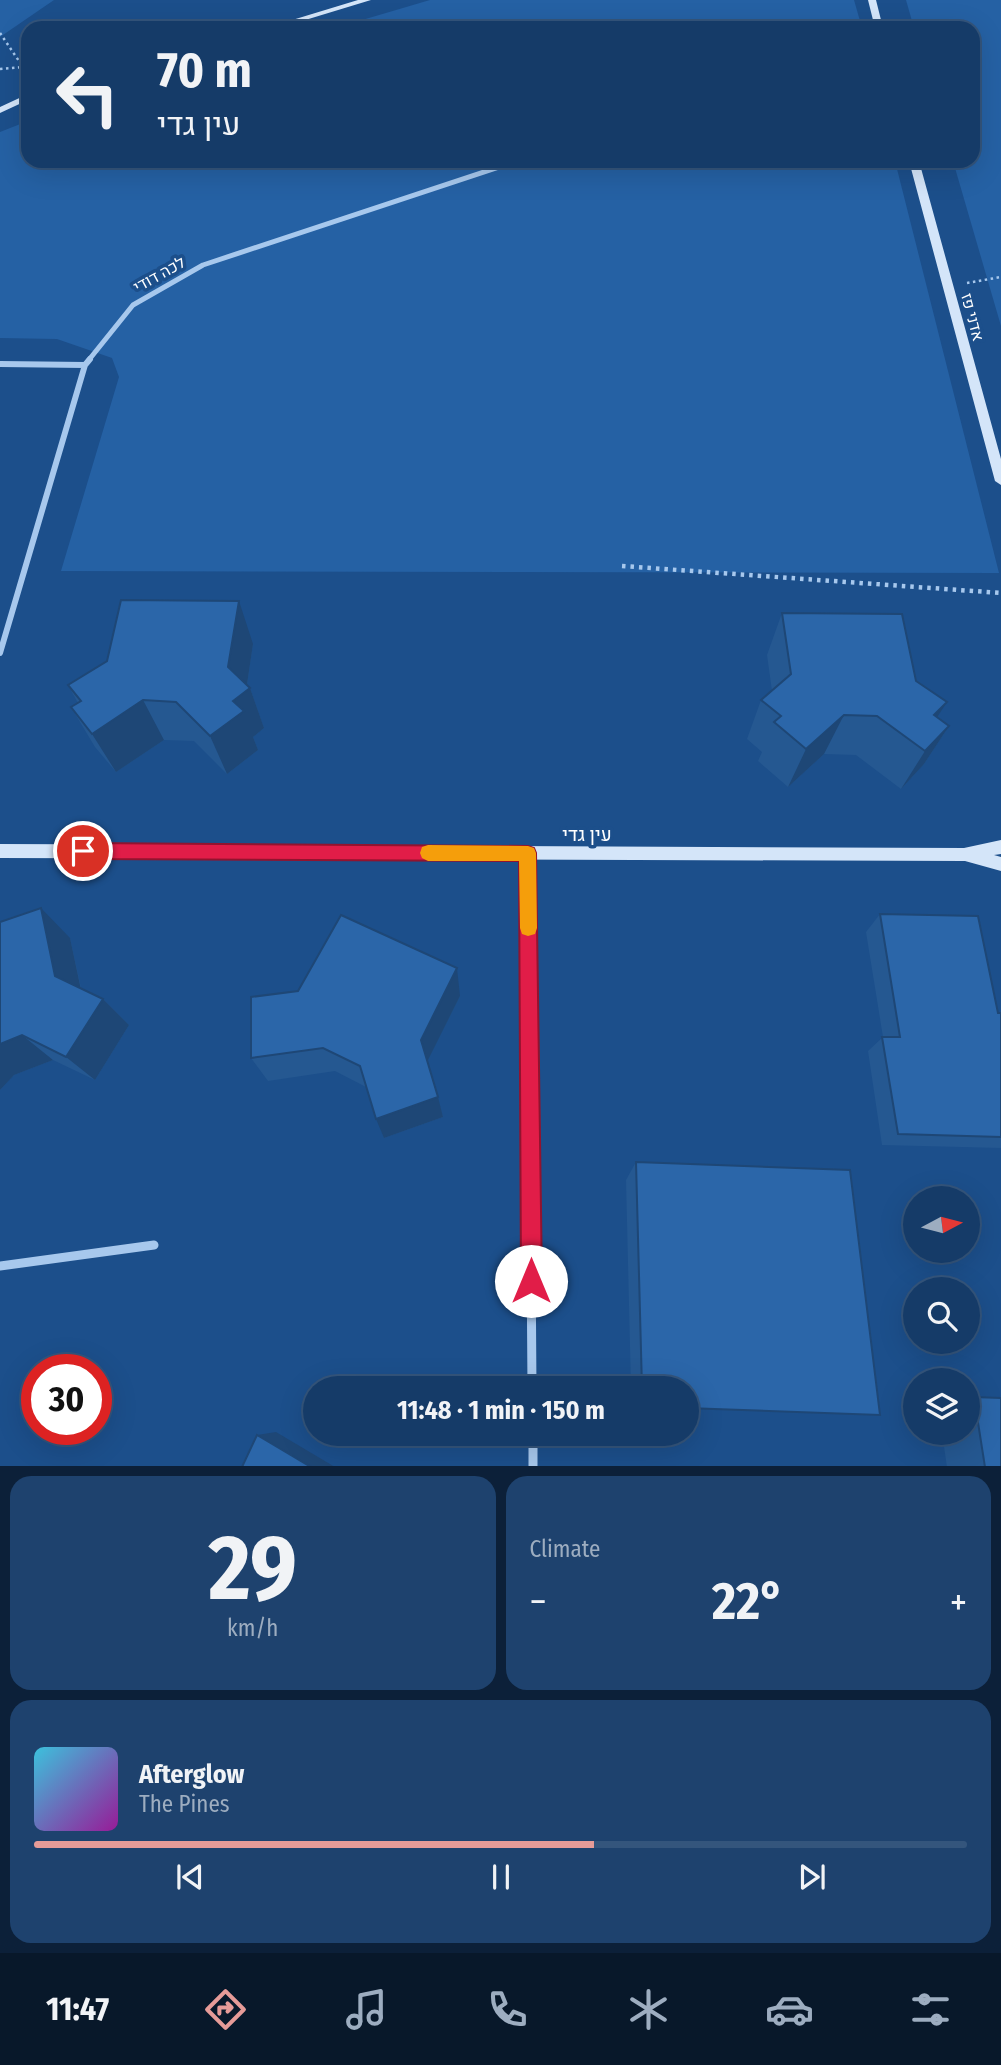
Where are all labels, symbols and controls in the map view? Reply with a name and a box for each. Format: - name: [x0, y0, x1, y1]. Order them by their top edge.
- text: 70 m: [157, 41, 252, 100]
- icon: left: [42, 49, 133, 140]
- text: עין גדי: [157, 105, 241, 143]
- street label: לכה דודי: [130, 253, 188, 296]
- street label: אדני פז: [957, 291, 988, 343]
- pin: [53, 821, 113, 881]
- street label: עין גדי: [562, 823, 612, 846]
- icon: arrive: [64, 832, 102, 870]
- north arrow: [903, 1186, 980, 1264]
- map controls: [903, 1186, 980, 1445]
- position arrow: [494, 1244, 568, 1318]
- button: search: [903, 1277, 980, 1354]
- speed limit sign: 30: [21, 1354, 112, 1445]
- button: layers: [903, 1368, 980, 1445]
- text: 11:48 · 1 min · 150 m: [397, 1395, 605, 1426]
- text: 29: [208, 1514, 297, 1623]
- text: Climate: [530, 1535, 600, 1563]
- text: 22°: [712, 1570, 784, 1633]
- text: −: [530, 1579, 547, 1625]
- text: +: [950, 1579, 967, 1625]
- text: km/h: [227, 1614, 278, 1642]
- text: Afterglow: [139, 1759, 244, 1790]
- text: The Pines: [139, 1790, 230, 1818]
- icon: previous: [171, 1858, 209, 1896]
- icon: pause: [482, 1858, 520, 1896]
- icon: next: [793, 1858, 831, 1896]
- icon: directions: [201, 1985, 250, 2034]
- icon: music: [342, 1985, 391, 2034]
- icon: phone: [483, 1985, 532, 2034]
- icon: climate: [624, 1985, 673, 2034]
- icon: car: [765, 1985, 814, 2034]
- icon: filters: [906, 1985, 955, 2034]
- text: 11:47: [46, 1990, 109, 2028]

